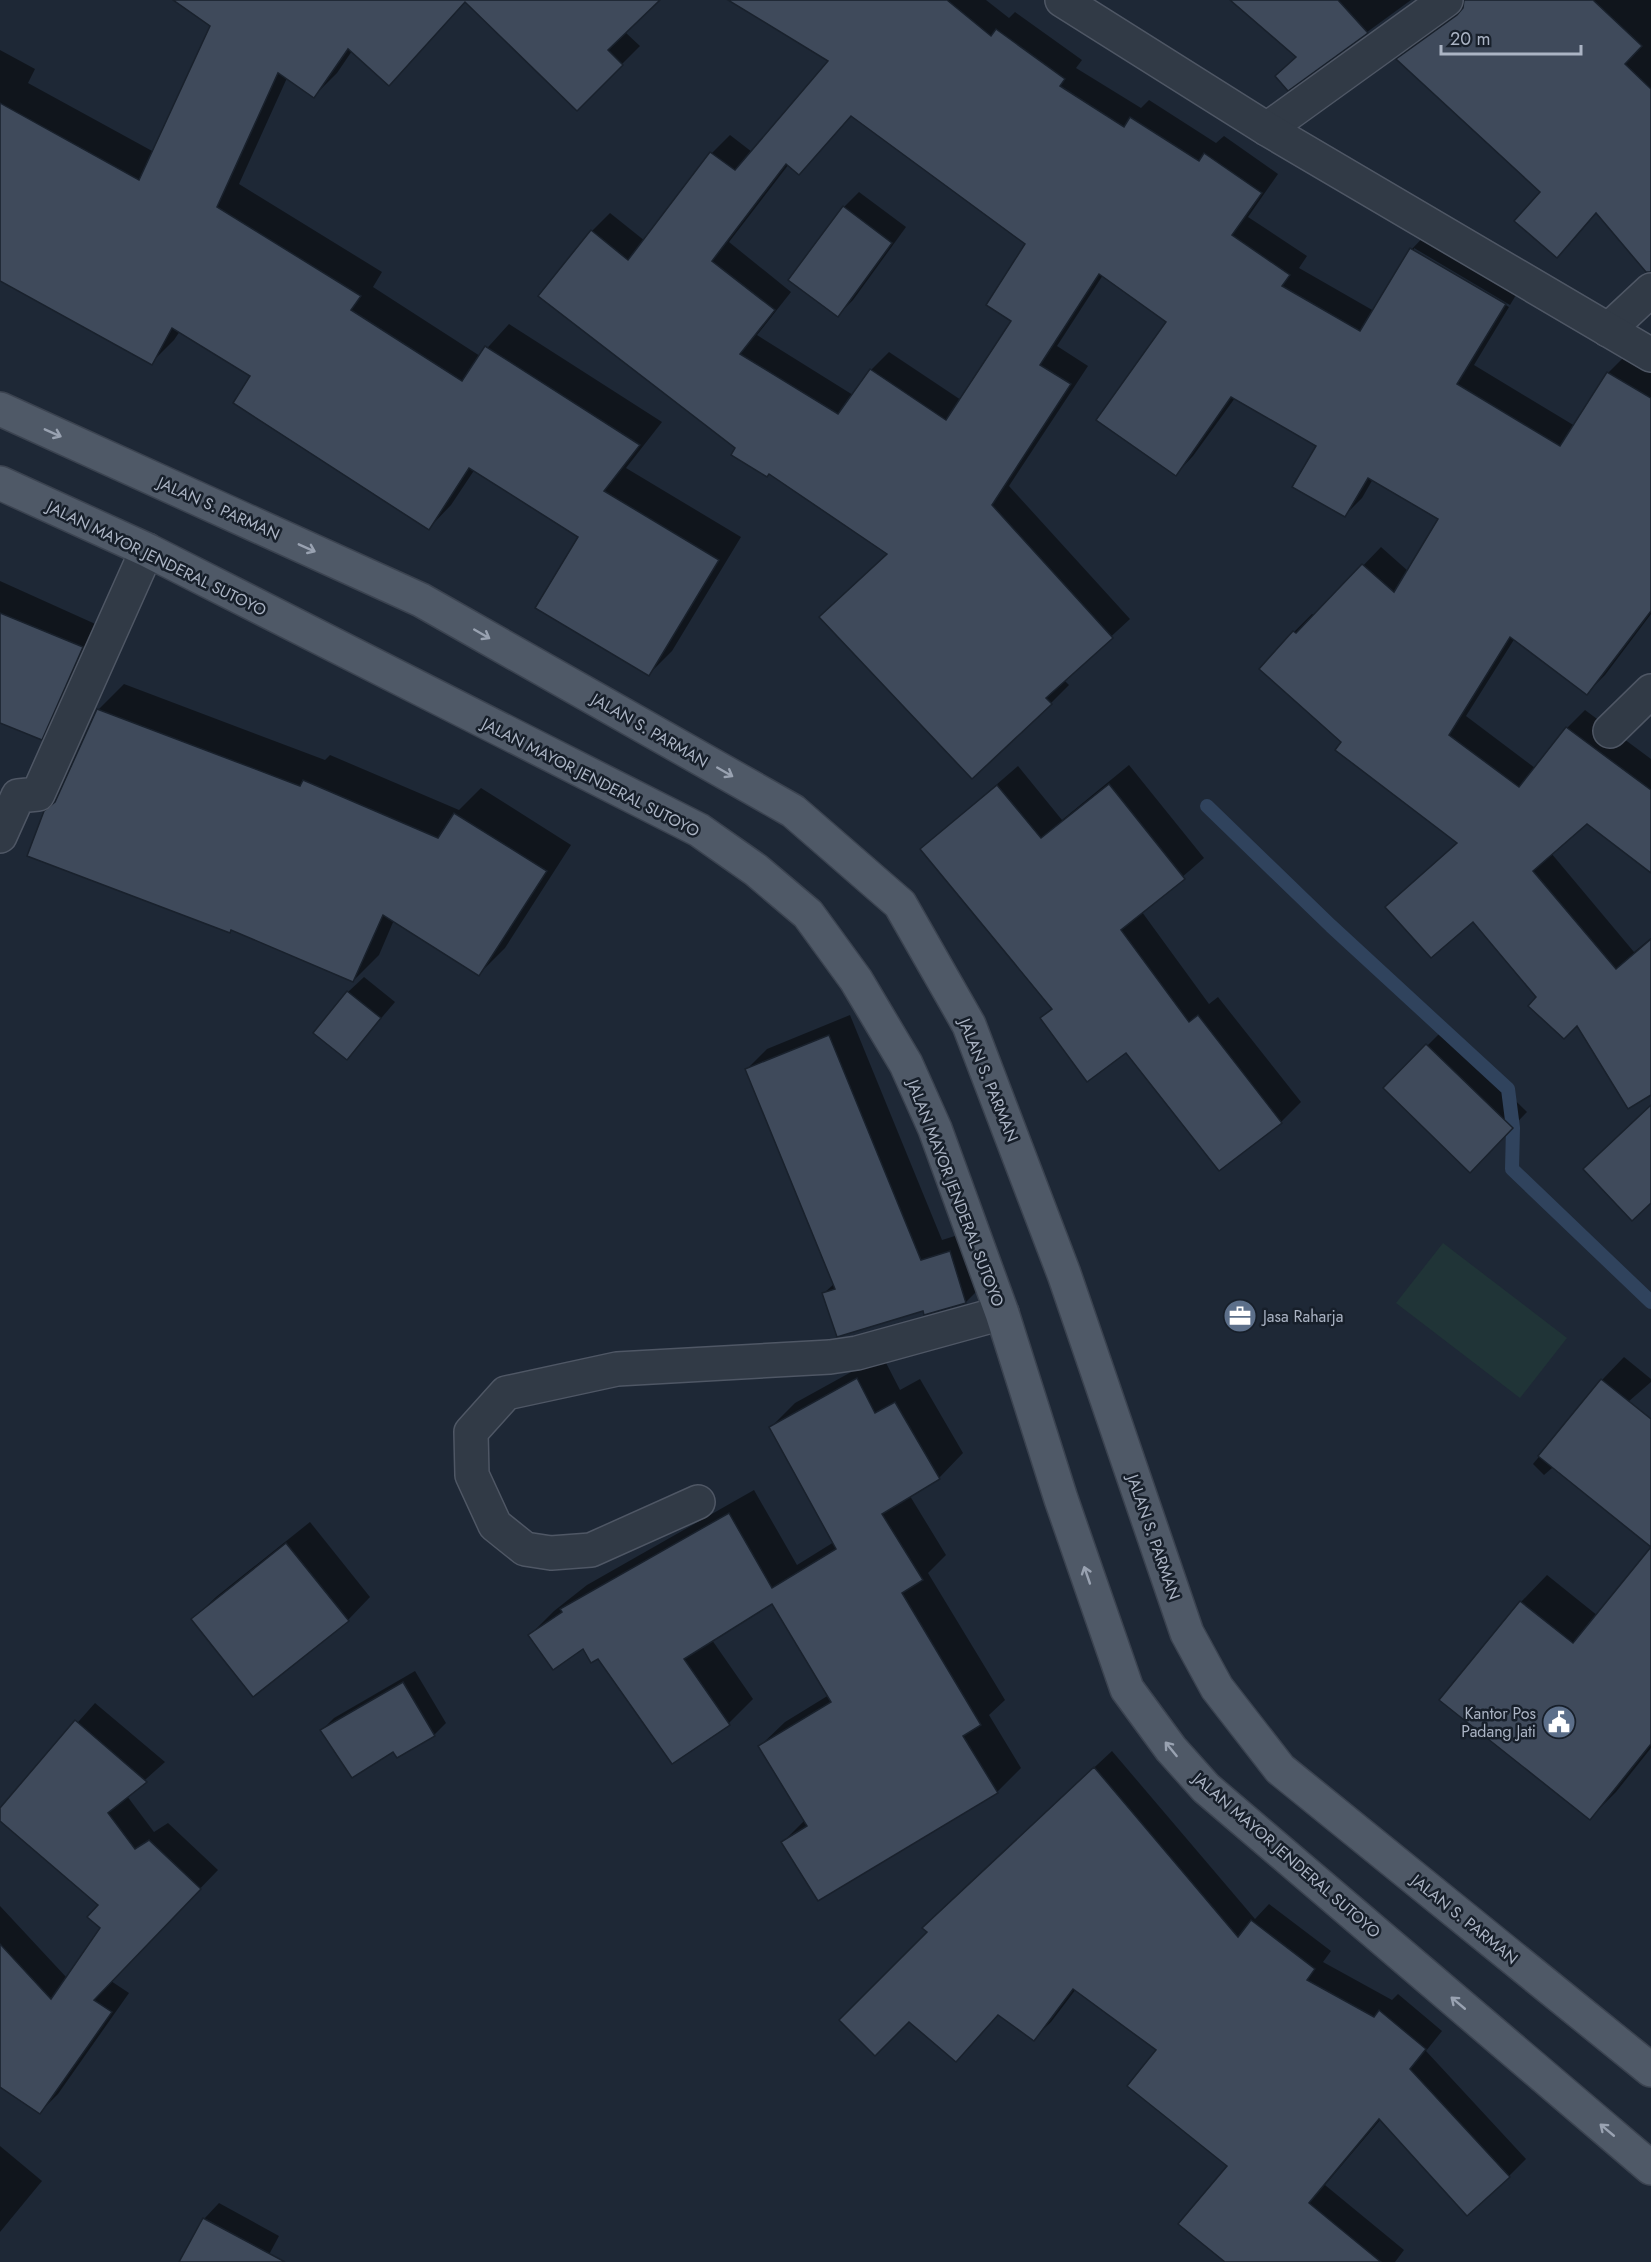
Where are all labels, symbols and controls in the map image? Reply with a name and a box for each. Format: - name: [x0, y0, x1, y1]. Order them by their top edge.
- scale bar: [1441, 18, 1580, 56]
- text: 20 m: [1450, 26, 1490, 52]
- one-way arrow: [44, 428, 62, 439]
- street label: JALAN S. PARMAN: [152, 470, 283, 546]
- street label: JALAN MAYOR JENDERAL SUTOYO: [41, 494, 270, 622]
- one-way arrow: [298, 543, 316, 554]
- one-way arrow: [473, 628, 490, 640]
- street label: JALAN S. PARMAN: [585, 687, 712, 773]
- street label: JALAN MAYOR JENDERAL SUTOYO: [476, 711, 704, 843]
- one-way arrow: [716, 766, 733, 778]
- street label: JALAN S. PARMAN: [953, 1013, 1024, 1145]
- street label: JALAN MAYOR JENDERAL SUTOYO: [901, 1074, 1010, 1310]
- office icon: Jasa Raharja: [1222, 1298, 1258, 1334]
- place label: Jasa Raharja: [1261, 1305, 1343, 1328]
- street label: JALAN S. PARMAN: [1121, 1469, 1186, 1603]
- one-way arrow: [1081, 1566, 1092, 1585]
- place label: Kantor Pos Padang Jati: [1461, 1702, 1536, 1743]
- public building icon: Kantor Pos Padang Jati: [1541, 1704, 1577, 1740]
- one-way arrow: [1165, 1741, 1178, 1757]
- street label: JALAN MAYOR JENDERAL SUTOYO: [1186, 1766, 1385, 1943]
- street label: JALAN S. PARMAN: [1405, 1868, 1523, 1970]
- one-way arrow: [1450, 1997, 1466, 2010]
- one-way arrow: [1599, 2123, 1614, 2137]

